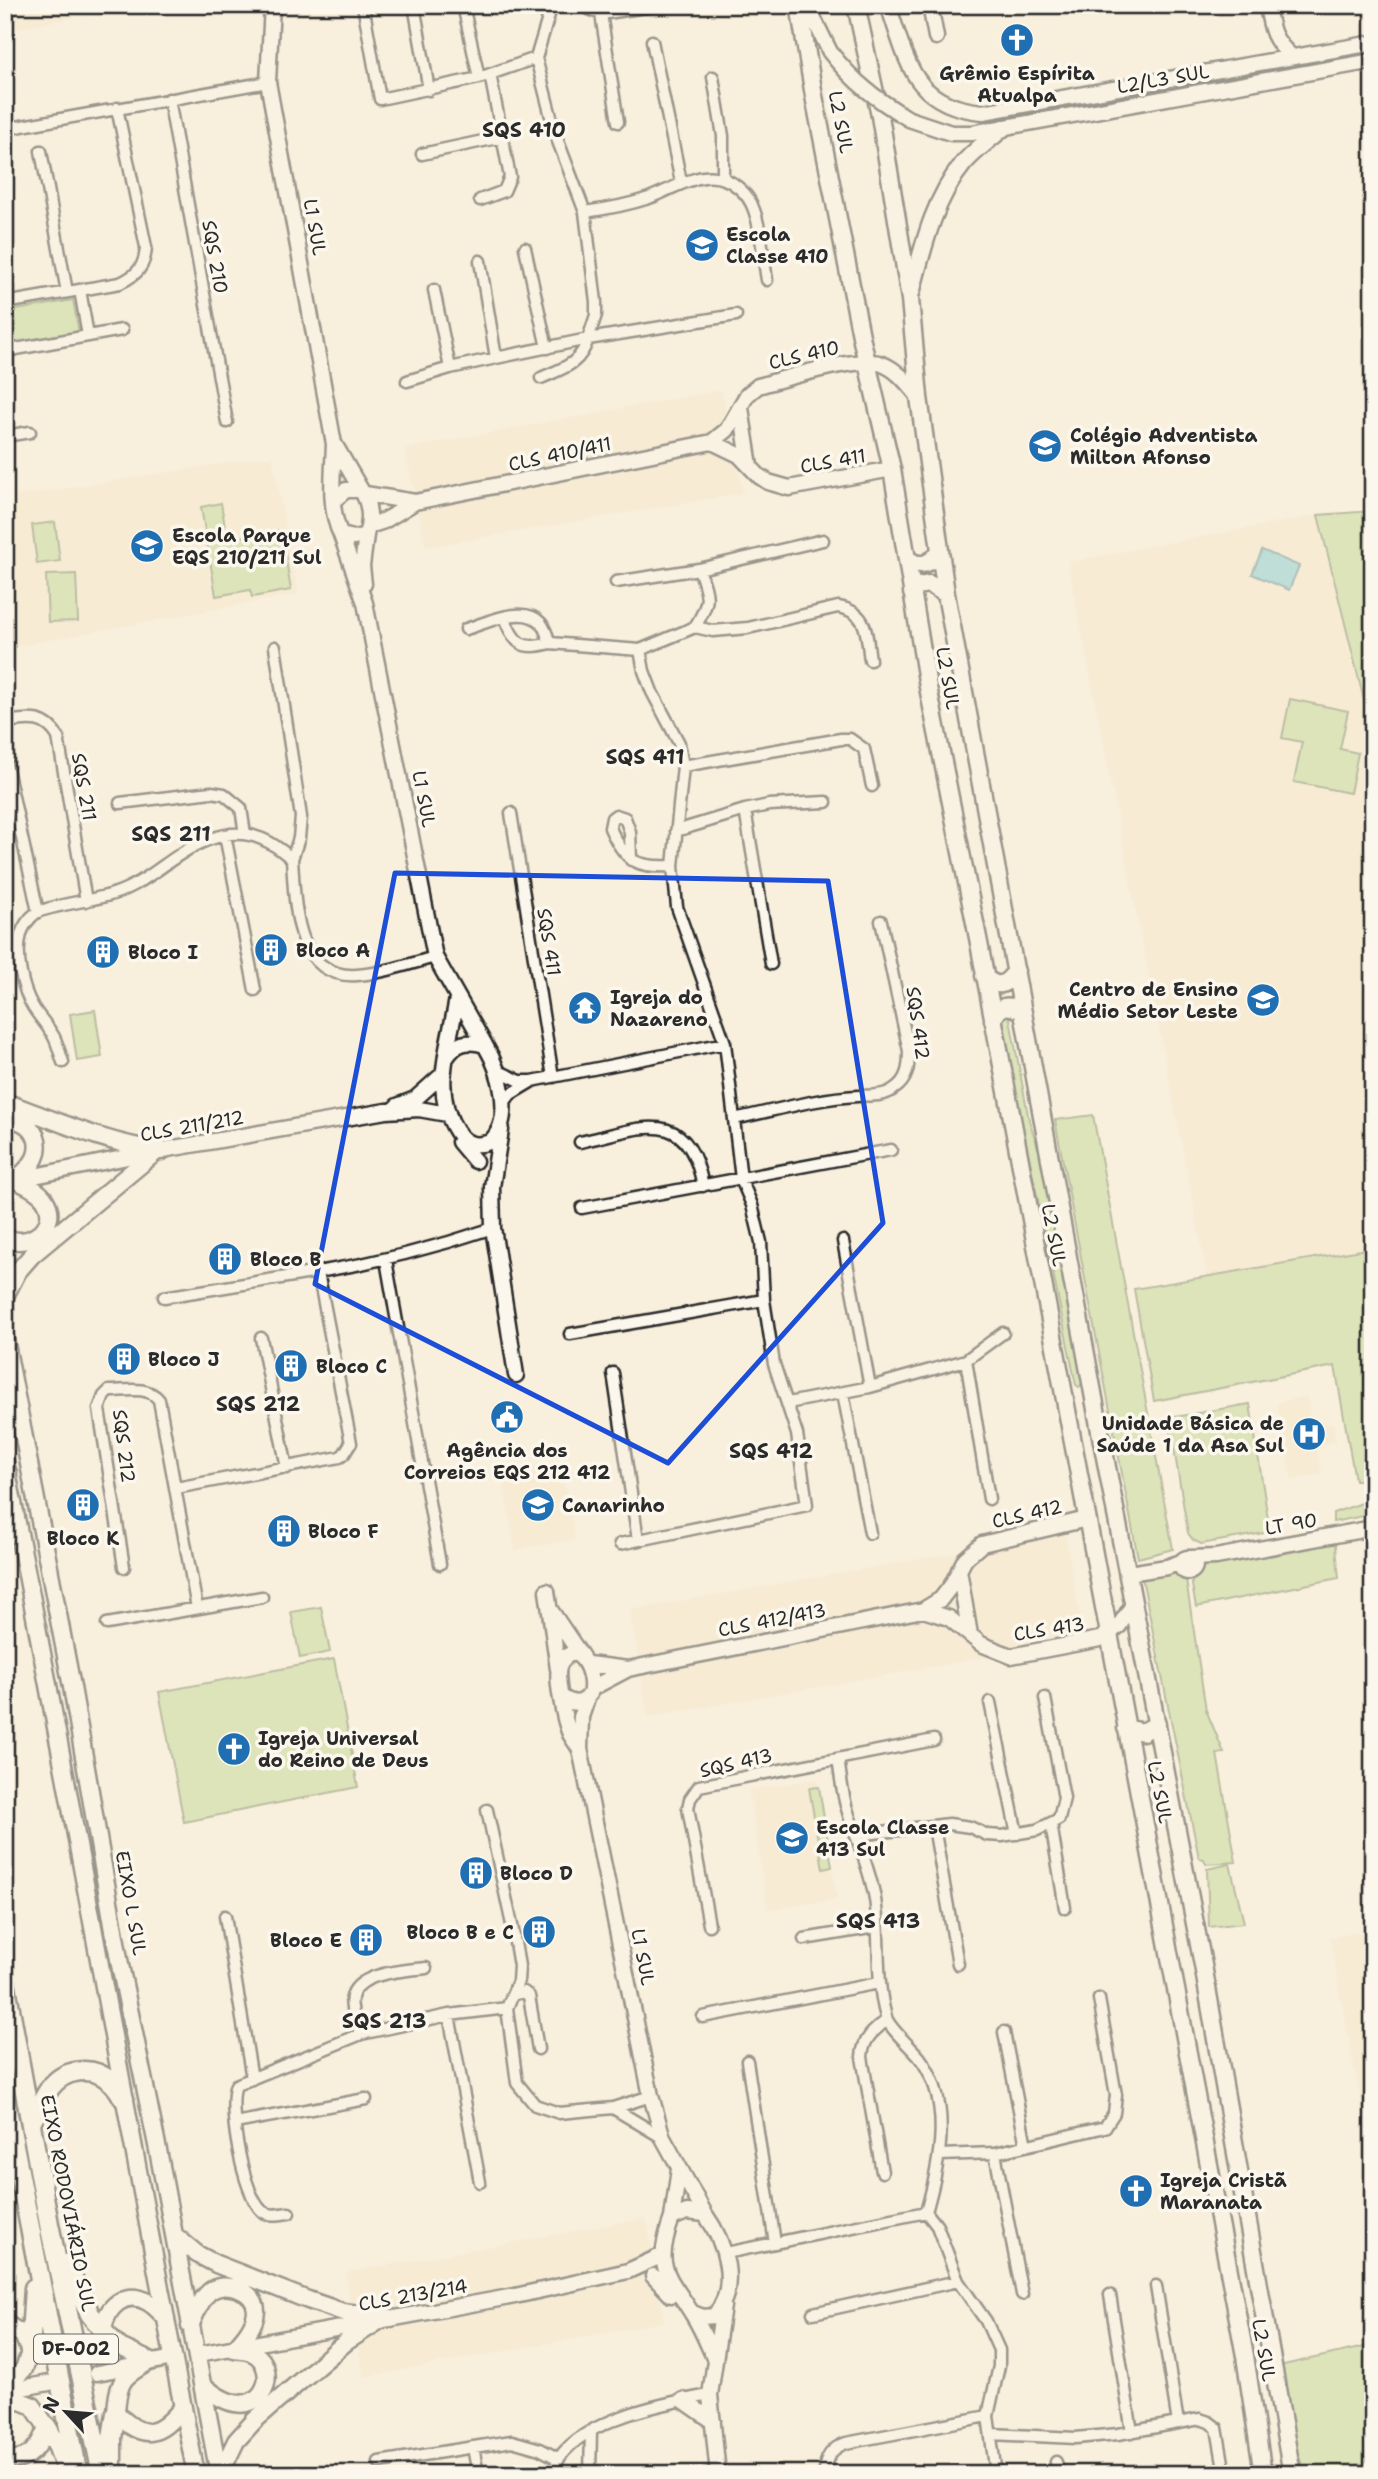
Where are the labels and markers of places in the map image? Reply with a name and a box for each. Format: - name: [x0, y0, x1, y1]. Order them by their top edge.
- church icon: Grêmio Espírita Atualpa: [998, 21, 1036, 59]
- place label: Grêmio Espírita Atualpa: [939, 61, 1095, 108]
- place label: Escola Classe 410: [726, 222, 829, 269]
- school or university icon: Escola Classe 410: [683, 226, 721, 264]
- place label: Colégio Adventista Milton Afonso: [1070, 423, 1257, 470]
- school or university icon: Colégio Adventista Milton Afonso: [1026, 427, 1064, 465]
- place label: Escola Parque EQS 210/211 Sul: [172, 523, 322, 570]
- school or university icon: Escola Parque EQS 210/211 Sul: [128, 527, 166, 565]
- building icon: Bloco A: [252, 931, 290, 969]
- building icon: Bloco I: [84, 933, 122, 971]
- place label: Bloco A: [296, 938, 370, 963]
- place label: Bloco I: [128, 940, 198, 965]
- place label: Centro de Ensino Médio Setor Leste: [1058, 977, 1238, 1024]
- school or university icon: Centro de Ensino Médio Setor Leste: [1244, 981, 1282, 1019]
- place label: Igreja do Nazareno: [610, 985, 708, 1032]
- temple icon: Igreja do Nazareno: [566, 989, 604, 1027]
- building icon: Bloco B: [206, 1240, 244, 1278]
- place label: Bloco B: [250, 1247, 321, 1272]
- building icon: Bloco J: [105, 1340, 143, 1378]
- place label: Bloco J: [148, 1347, 220, 1372]
- building icon: Bloco C: [272, 1347, 310, 1385]
- place label: Bloco C: [316, 1354, 387, 1379]
- public building icon: Agência dos Correios EQS 212 412: [488, 1398, 526, 1436]
- place label: Unidade Básica de Saúde 1 da Asa Sul: [1096, 1411, 1284, 1458]
- hospital icon: Unidade Básica de Saúde 1 da Asa Sul: [1290, 1415, 1328, 1453]
- place label: Agência dos Correios EQS 212 412: [404, 1438, 610, 1485]
- building icon: Bloco K: [64, 1486, 102, 1524]
- school or university icon: Canarinho: [519, 1486, 557, 1524]
- place label: Canarinho: [562, 1493, 665, 1518]
- building icon: Bloco F: [265, 1512, 303, 1550]
- place label: Bloco F: [308, 1519, 379, 1544]
- place label: Bloco K: [47, 1526, 119, 1551]
- place label: Igreja Universal do Reino de Deus: [258, 1726, 429, 1773]
- church icon: Igreja Universal do Reino de Deus: [215, 1730, 253, 1768]
- place label: Escola Classe 413 Sul: [816, 1815, 949, 1862]
- school or university icon: Escola Classe 413 Sul: [773, 1819, 811, 1857]
- building icon: Bloco D: [457, 1854, 495, 1892]
- place label: Bloco D: [500, 1861, 573, 1886]
- building icon: Bloco B e C: [520, 1913, 558, 1951]
- place label: Bloco B e C: [407, 1920, 514, 1945]
- building icon: Bloco E: [347, 1921, 385, 1959]
- place label: Bloco E: [270, 1928, 342, 1953]
- place label: Igreja Cristã Maranata: [1160, 2168, 1287, 2215]
- church icon: Igreja Cristã Maranata: [1117, 2172, 1155, 2210]

